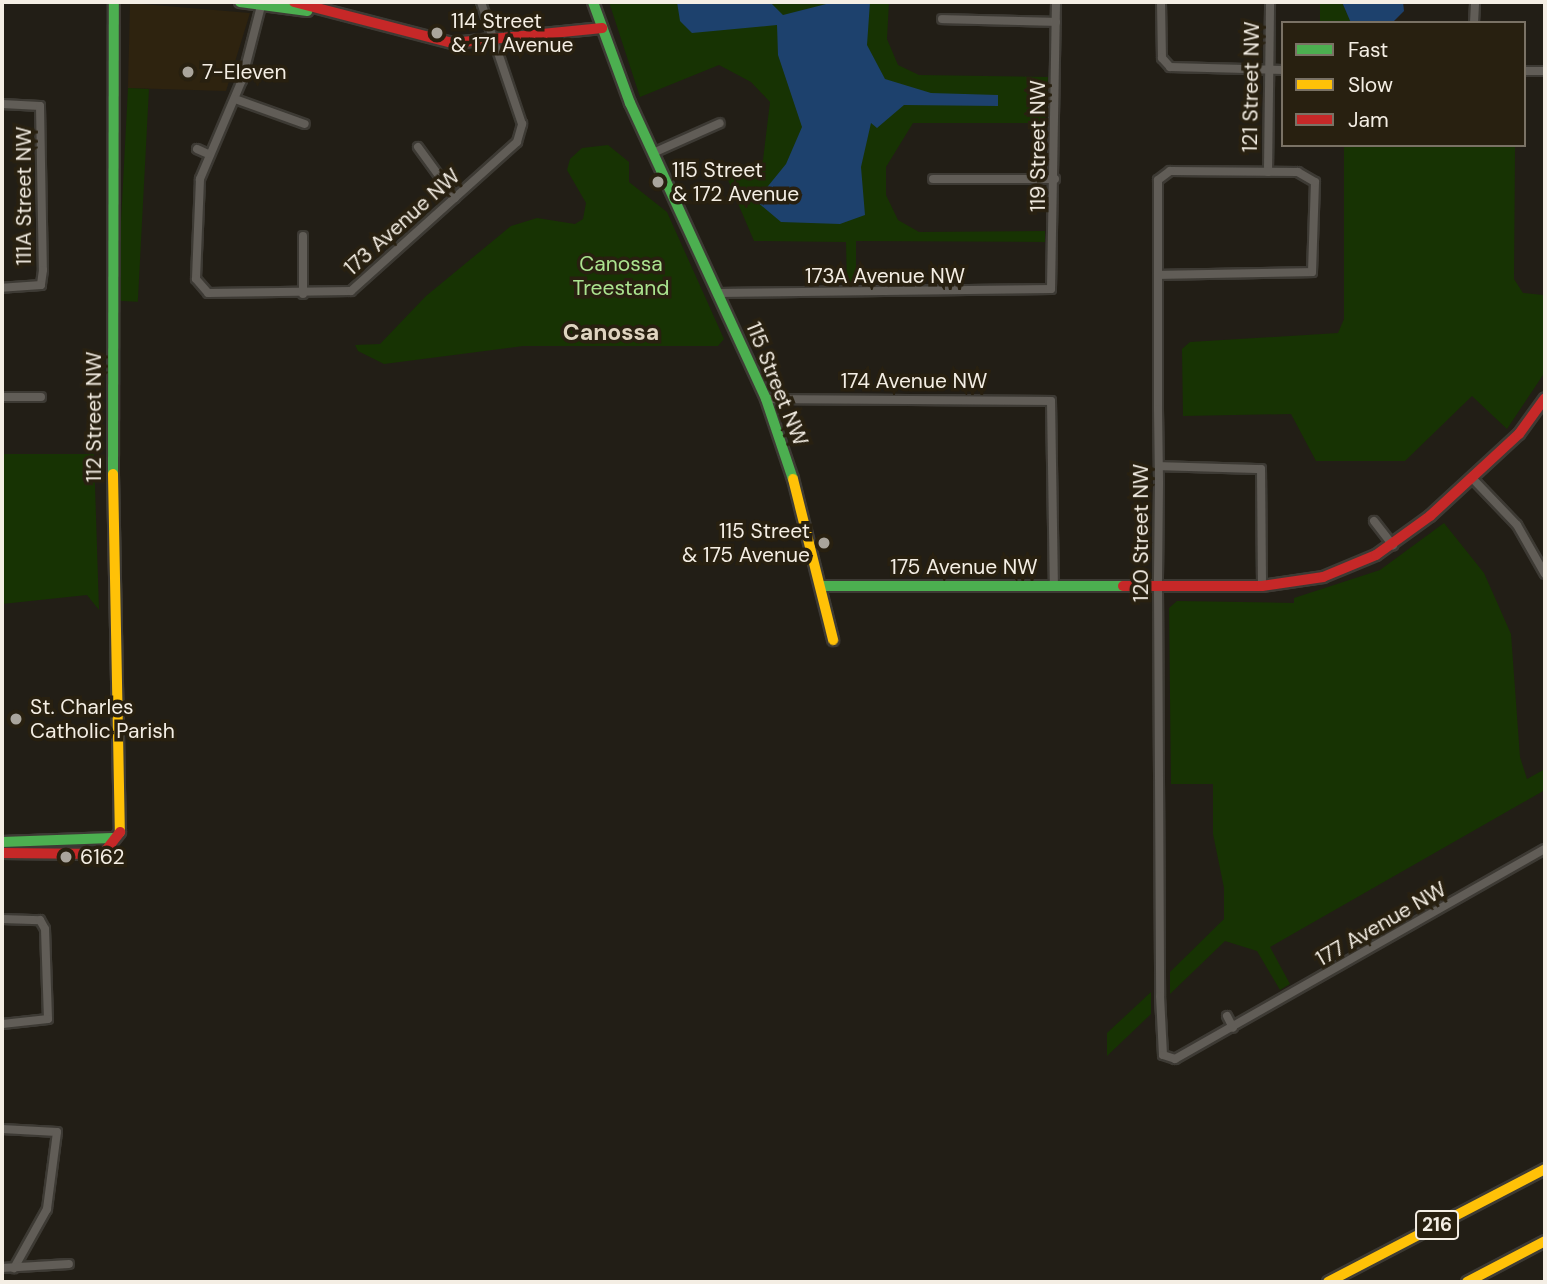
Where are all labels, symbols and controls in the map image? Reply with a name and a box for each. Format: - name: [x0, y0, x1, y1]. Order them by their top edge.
- place label: 114 Street & 171 Avenue: [451, 8, 573, 58]
- street label: 121 Street NW: [1237, 21, 1265, 153]
- legend: [1281, 21, 1526, 147]
- marker: 114 Street & 171 Avenue: [429, 25, 445, 41]
- text: Fast: [1348, 36, 1388, 64]
- place label: 7-Eleven: [202, 59, 286, 85]
- marker: 7-Eleven: [180, 64, 196, 80]
- text: Slow: [1348, 71, 1393, 99]
- street label: 119 Street NW: [1025, 80, 1051, 212]
- text: Jam: [1348, 106, 1389, 134]
- street label: 111A Street NW: [11, 126, 37, 266]
- place label: 115 Street & 172 Avenue: [672, 157, 799, 207]
- street label: 173 Avenue NW: [339, 163, 465, 281]
- marker: 115 Street & 172 Avenue: [650, 174, 666, 190]
- park label: Canossa Treestand: [573, 251, 669, 301]
- street label: 173A Avenue NW: [805, 263, 965, 289]
- district label: Canossa: [563, 318, 659, 346]
- street label: 115 Street NW: [741, 318, 813, 450]
- street label: 112 Street NW: [81, 352, 107, 482]
- street label: 174 Avenue NW: [841, 368, 987, 394]
- street label: 120 Street NW: [1128, 464, 1154, 602]
- place label: 115 Street & 175 Avenue: [682, 518, 810, 568]
- marker: 115 Street & 175 Avenue: [816, 535, 832, 551]
- street label: 175 Avenue NW: [890, 554, 1038, 580]
- place label: St. Charles Catholic Parish: [30, 694, 175, 744]
- marker: St. Charles Catholic Parish: [8, 711, 24, 727]
- place label: 6162: [80, 844, 124, 870]
- marker: 6162: [58, 849, 74, 865]
- street label: 177 Avenue NW: [1311, 877, 1451, 971]
- road number: 216: [1414, 1210, 1460, 1240]

